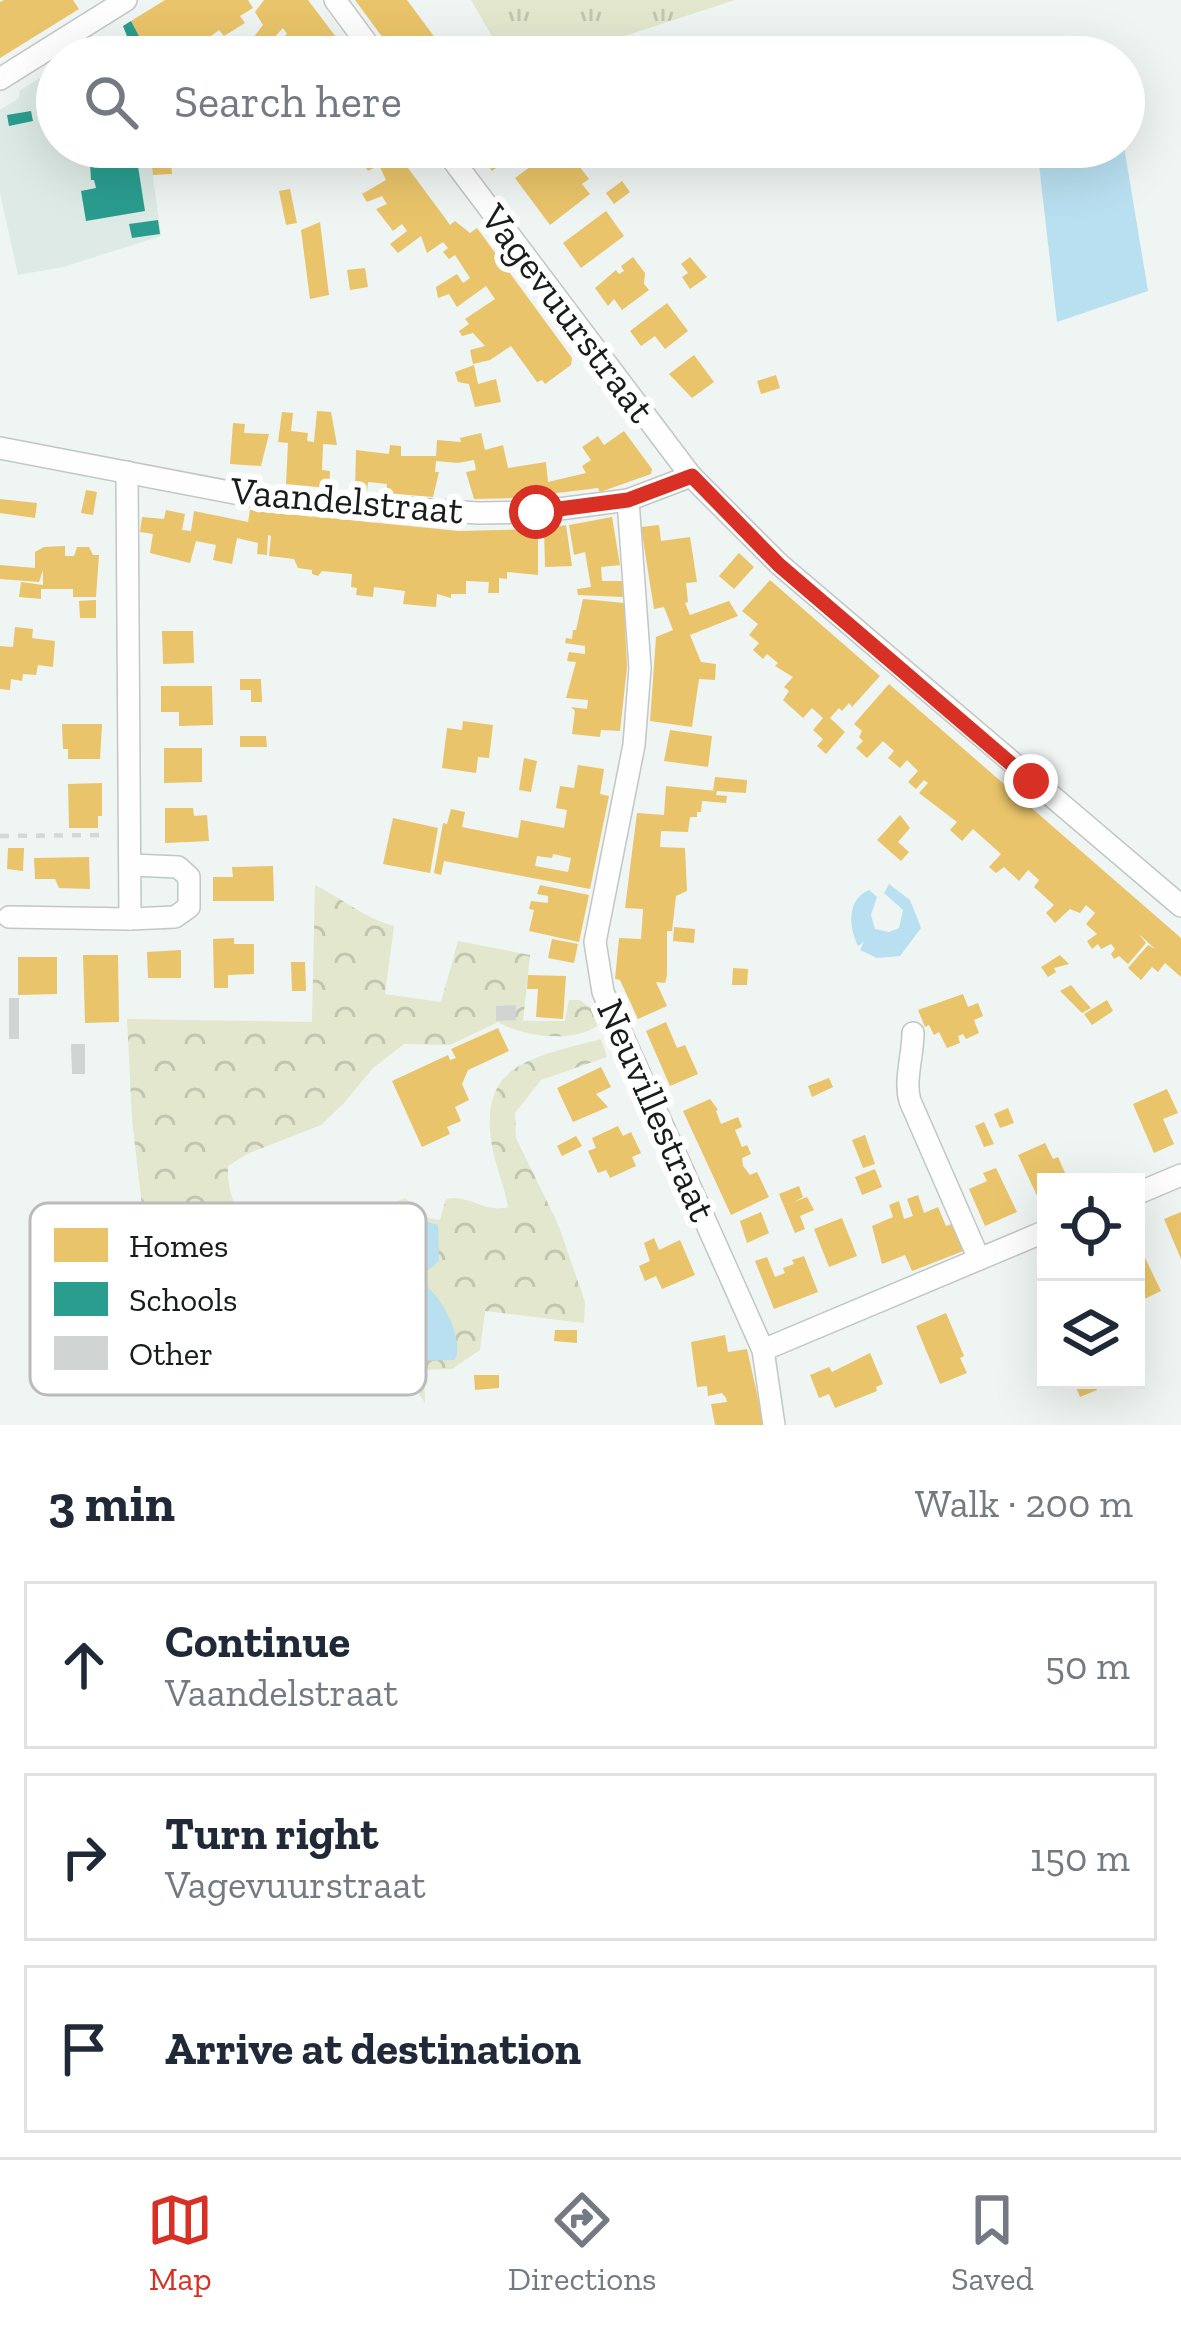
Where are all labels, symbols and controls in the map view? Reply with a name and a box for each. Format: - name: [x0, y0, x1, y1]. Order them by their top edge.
- search box: [36, 36, 1145, 168]
- icon: search: [78, 69, 144, 135]
- text: Search here: [174, 75, 402, 129]
- street label: Vagevuurstraat: [470, 194, 666, 432]
- street label: Vaandelstraat: [228, 466, 466, 534]
- route start: [509, 485, 563, 539]
- route end: [1004, 754, 1058, 808]
- street label: Neuvillestraat: [587, 992, 727, 1229]
- map controls: [1037, 1173, 1145, 1389]
- button: locate: [1037, 1173, 1145, 1281]
- legend: [30, 1203, 426, 1395]
- text: Homes: [129, 1226, 229, 1265]
- text: Schools: [129, 1280, 237, 1319]
- button: layers: [1037, 1281, 1145, 1389]
- text: Other: [129, 1334, 213, 1373]
- text: 3 min: [48, 1473, 175, 1534]
- text: Walk · 200 m: [915, 1480, 1133, 1527]
- text: Continue: [165, 1615, 350, 1669]
- icon: ahead: [51, 1632, 117, 1698]
- text: 50 m: [1045, 1642, 1130, 1689]
- text: Vaandelstraat: [165, 1669, 398, 1716]
- text: Turn right: [165, 1807, 378, 1861]
- icon: right: [51, 1824, 117, 1890]
- text: 150 m: [1030, 1834, 1130, 1881]
- text: Vagevuurstraat: [165, 1861, 426, 1908]
- icon: arrive: [51, 2016, 117, 2082]
- text: Arrive at destination: [165, 2022, 581, 2076]
- tab: Map: [147, 2187, 213, 2298]
- tab: Directions: [508, 2187, 657, 2298]
- tab: Saved: [951, 2187, 1034, 2298]

